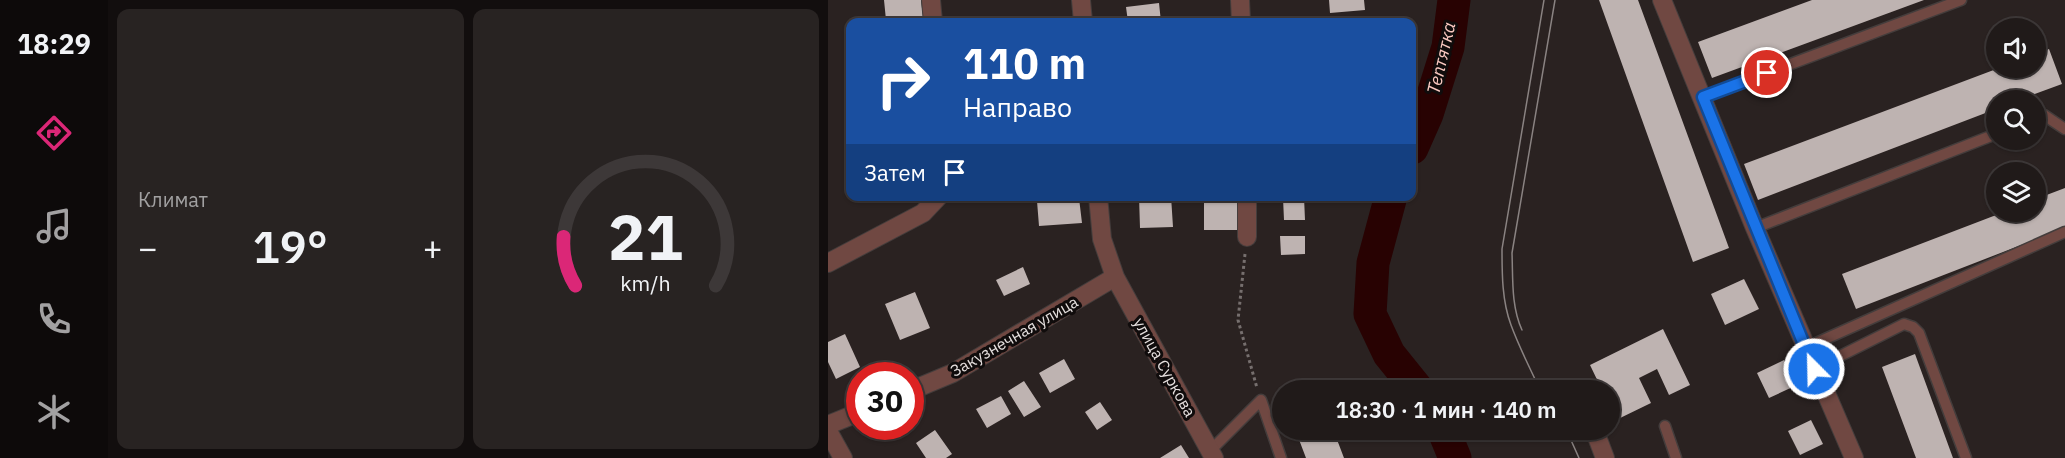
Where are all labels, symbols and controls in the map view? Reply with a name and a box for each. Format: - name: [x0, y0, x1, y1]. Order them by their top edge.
- map controls: [1986, 18, 2046, 222]
- button: sound: [1986, 18, 2046, 78]
- water label: Тептятка: [1422, 20, 1460, 96]
- text: 18:29: [17, 26, 91, 61]
- text: 110 m: [963, 36, 1086, 91]
- icon: right: [864, 42, 942, 120]
- pin: [1741, 47, 1792, 98]
- icon: arrive: [1750, 56, 1783, 89]
- text: Направо: [963, 89, 1072, 124]
- button: search: [1986, 90, 2046, 150]
- icon: directions: [33, 112, 75, 154]
- icon: arrive: [938, 156, 971, 189]
- text: Затем: [864, 158, 926, 187]
- button: layers: [1986, 162, 2046, 222]
- text: Климат: [138, 186, 208, 213]
- text: 21: [608, 196, 683, 277]
- icon: music: [33, 205, 75, 247]
- text: 19°: [253, 217, 328, 275]
- text: −: [138, 226, 158, 269]
- text: +: [423, 226, 442, 269]
- text: km/h: [621, 269, 671, 297]
- street label: Закузнечная улица: [947, 291, 1082, 381]
- icon: phone: [33, 298, 75, 340]
- street label: улица Суркова: [1130, 314, 1201, 420]
- position arrow: [1782, 337, 1846, 401]
- speed limit sign: 30: [846, 362, 924, 440]
- icon: climate: [33, 391, 75, 433]
- text: 18:30 · 1 мин · 140 m: [1335, 395, 1557, 424]

